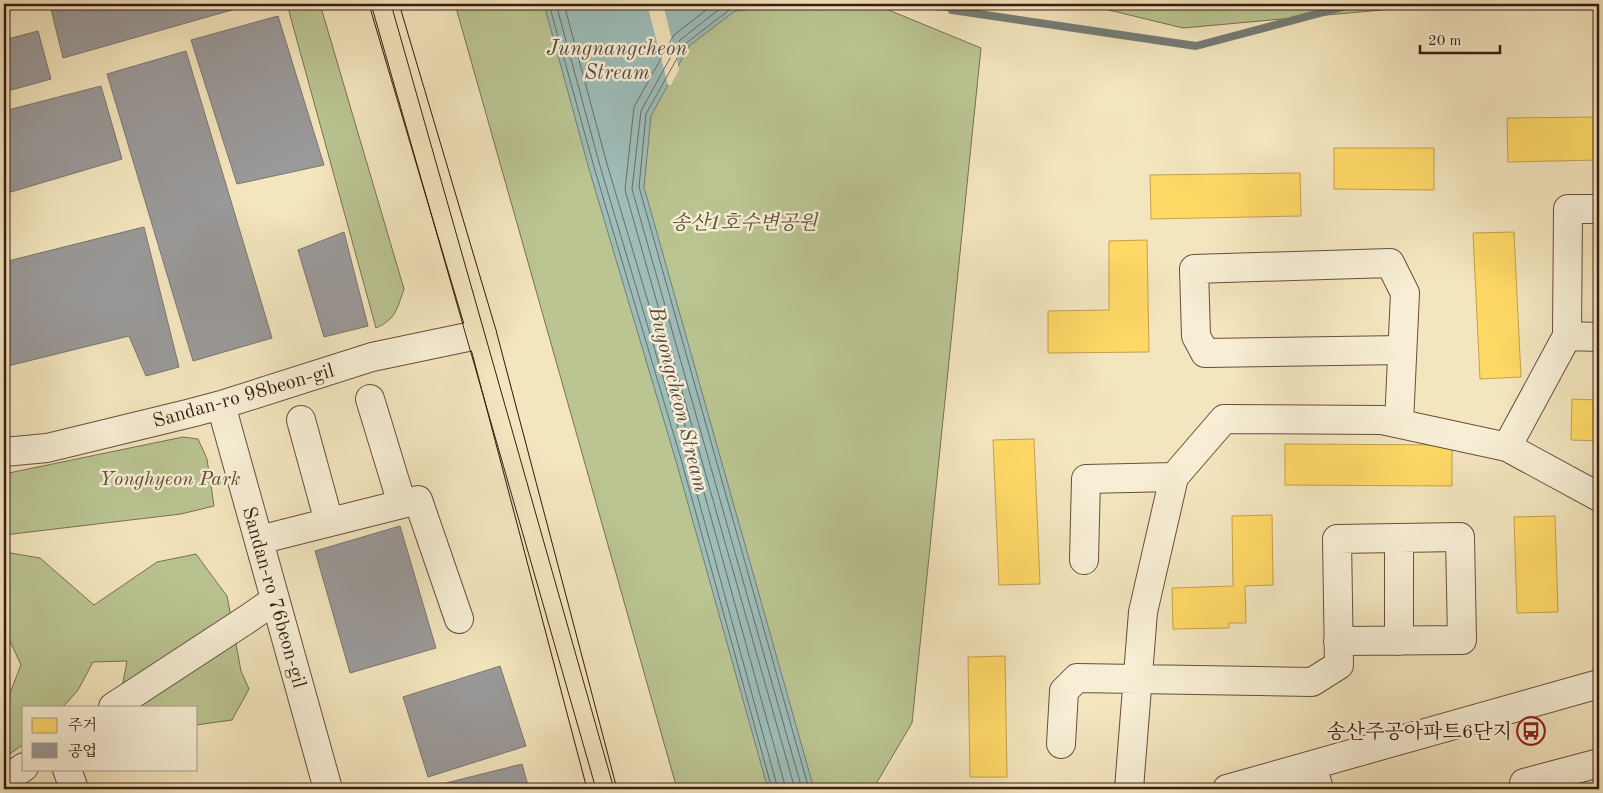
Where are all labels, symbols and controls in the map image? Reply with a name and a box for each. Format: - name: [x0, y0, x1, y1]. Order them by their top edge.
- scale bar: [1420, 22, 1500, 54]
- text: 20 m: [1428, 34, 1462, 49]
- water label: Jungnangcheon Stream: [547, 39, 687, 84]
- park label: 송산1호수변공원: [671, 211, 819, 234]
- water label: Buyongcheon Stream: [644, 303, 711, 494]
- street label: Sandan-ro 98beon-gil: [151, 361, 337, 432]
- park label: Yonghyeon Park: [100, 470, 241, 490]
- street label: Sandan-ro 76beon-gil: [238, 505, 309, 691]
- legend: [22, 706, 198, 770]
- bus stop icon: 송산주공아파트6단지: [1516, 716, 1546, 746]
- text: 주거: [68, 717, 97, 734]
- place label: 송산주공아파트6단지: [1327, 721, 1512, 743]
- text: 공업: [68, 743, 97, 760]

